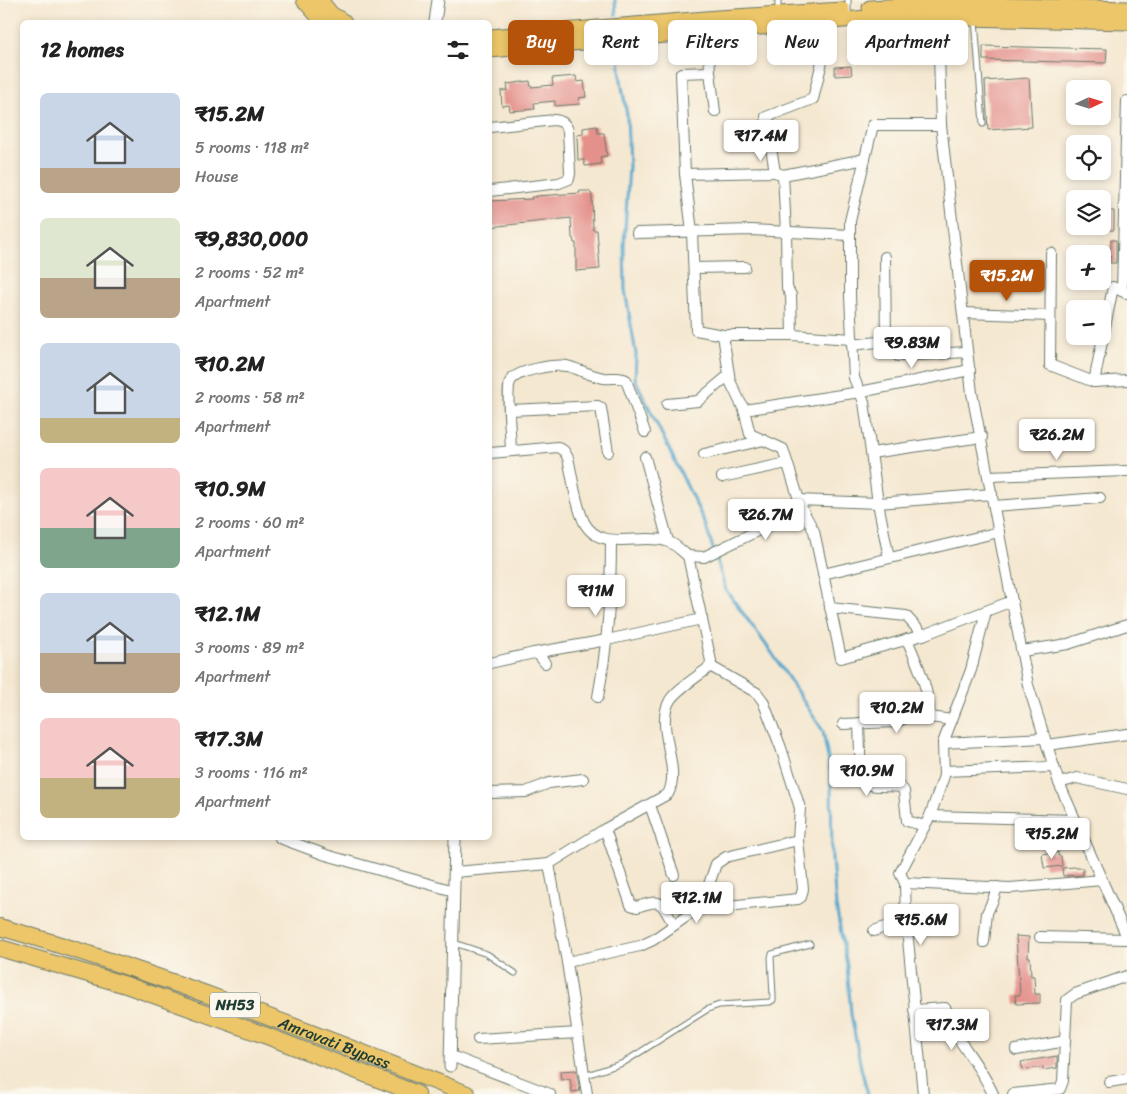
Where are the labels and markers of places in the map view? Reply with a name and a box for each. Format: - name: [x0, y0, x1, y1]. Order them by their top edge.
- pin: ₹17.4M: [720, 120, 802, 162]
- pin: ₹15.2M: [966, 260, 1048, 302]
- pin: ₹9.83M: [871, 326, 953, 369]
- pin: ₹26.2M: [1016, 418, 1098, 461]
- pin: ₹26.7M: [725, 498, 807, 541]
- pin: ₹11M: [566, 574, 626, 617]
- pin: ₹10.2M: [856, 692, 938, 734]
- pin: ₹10.9M: [826, 754, 908, 797]
- pin: ₹15.2M: [1011, 818, 1093, 860]
- pin: ₹12.1M: [656, 882, 738, 924]
- pin: ₹15.6M: [880, 904, 962, 946]
- pin: ₹17.3M: [911, 1008, 993, 1051]

